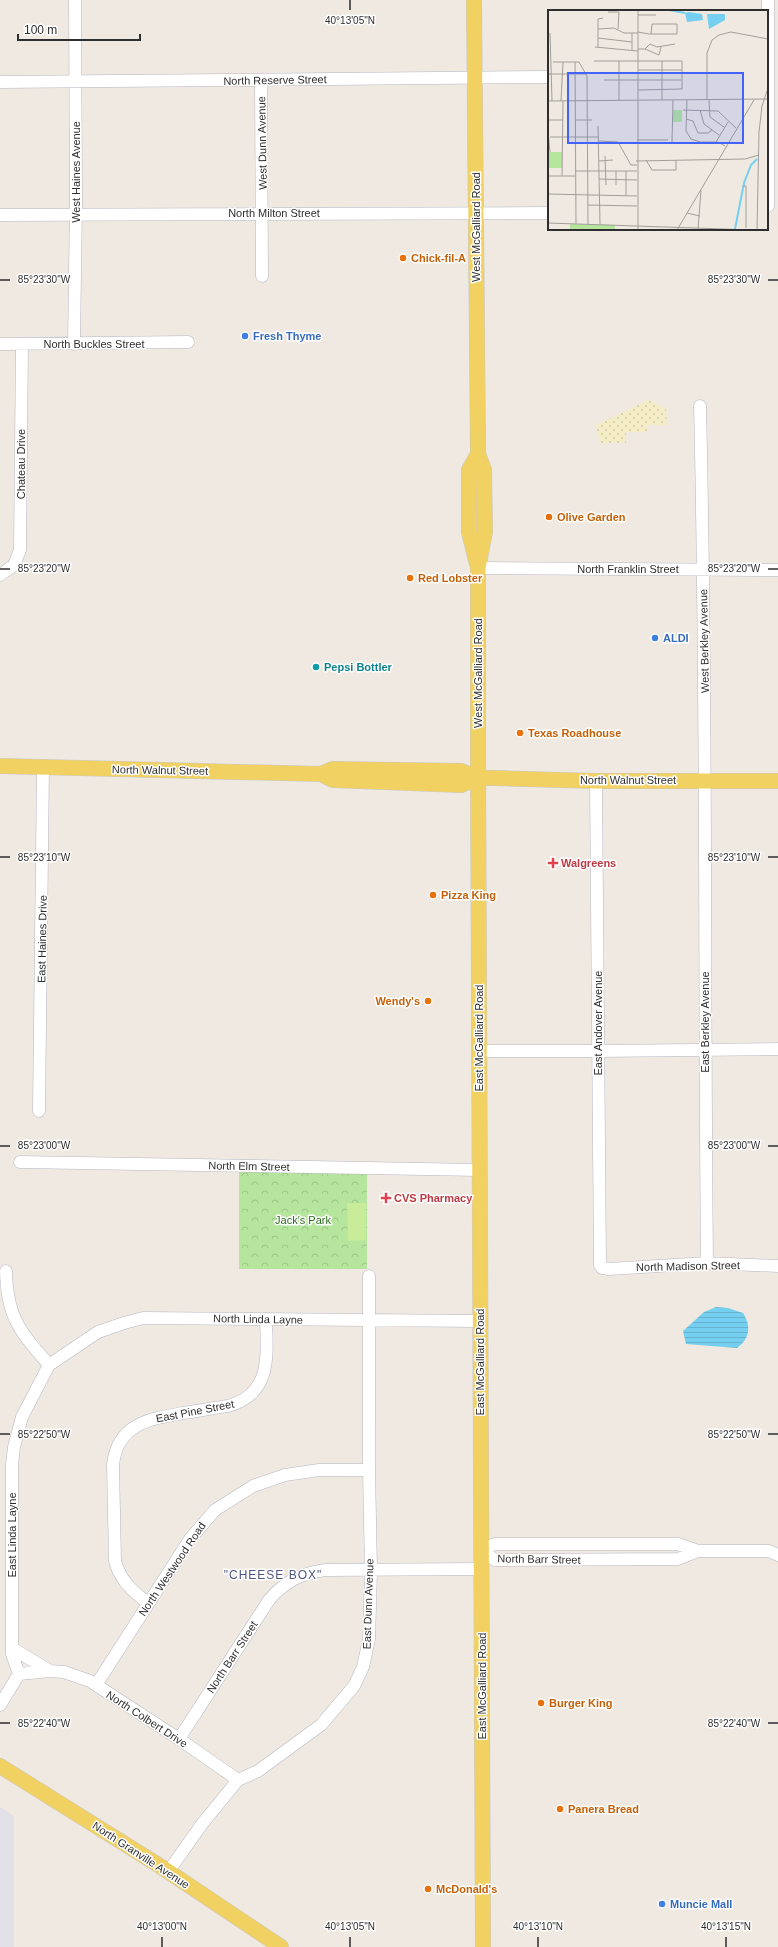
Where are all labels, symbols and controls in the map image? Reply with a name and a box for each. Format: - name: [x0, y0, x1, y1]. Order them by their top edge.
- inset map: [548, 10, 768, 230]
- text: 40°13'05"N: [325, 15, 375, 26]
- scale bar: [18, 16, 140, 42]
- text: 100 m: [24, 23, 57, 37]
- street label: North Reserve Street: [223, 73, 327, 87]
- street label: West Dunn Avenue: [255, 96, 269, 190]
- street label: West Haines Avenue: [70, 121, 82, 223]
- street label: West McGalliard Road: [470, 172, 482, 282]
- street label: North Milton Street: [228, 207, 320, 219]
- place label: Chick-fil-A: [411, 252, 466, 264]
- marker: Chick-fil-A: [398, 253, 408, 263]
- text: 85°23'30"W: [18, 274, 71, 285]
- text: 85°23'30"W: [708, 274, 761, 285]
- place label: Fresh Thyme: [253, 330, 321, 342]
- marker: Fresh Thyme: [240, 331, 250, 341]
- street label: North Buckles Street: [44, 338, 144, 350]
- street label: Chateau Drive: [15, 429, 27, 499]
- place label: Olive Garden: [557, 511, 626, 523]
- marker: Olive Garden: [544, 512, 554, 522]
- text: 85°23'20"W: [18, 563, 71, 574]
- street label: North Franklin Street: [577, 563, 679, 575]
- text: 85°23'20"W: [708, 563, 761, 574]
- place label: Red Lobster: [418, 572, 483, 584]
- marker: Red Lobster: [405, 573, 415, 583]
- street label: West Berkley Avenue: [697, 589, 711, 693]
- street label: West McGalliard Road: [472, 618, 484, 728]
- place label: ALDI: [663, 632, 689, 644]
- marker: ALDI: [650, 633, 660, 643]
- place label: Pepsi Bottler: [324, 661, 393, 673]
- marker: Pepsi Bottler: [311, 662, 321, 672]
- place label: Texas Roadhouse: [528, 727, 621, 739]
- marker: Texas Roadhouse: [515, 728, 525, 738]
- street label: North Walnut Street: [112, 763, 208, 777]
- street label: North Walnut Street: [580, 774, 676, 786]
- text: 85°23'10"W: [18, 852, 71, 863]
- text: 85°23'10"W: [708, 852, 761, 863]
- place label: Walgreens: [561, 857, 616, 869]
- marker: Walgreens: [548, 858, 558, 868]
- place label: Pizza King: [441, 889, 496, 901]
- marker: Pizza King: [428, 890, 438, 900]
- street label: East Haines Drive: [35, 895, 49, 983]
- street label: East Andover Avenue: [592, 971, 604, 1076]
- street label: East Berkley Avenue: [699, 971, 711, 1073]
- street label: East McGalliard Road: [473, 985, 485, 1092]
- place label: Wendy's: [375, 995, 420, 1007]
- marker: Wendy's: [423, 996, 433, 1006]
- text: 85°23'00"W: [18, 1140, 71, 1151]
- text: 85°23'00"W: [708, 1140, 761, 1151]
- street label: North Elm Street: [208, 1159, 290, 1173]
- place label: CVS Pharmacy: [394, 1192, 473, 1204]
- marker: CVS Pharmacy: [381, 1193, 391, 1203]
- park label: Jack's Park: [275, 1214, 331, 1226]
- street label: North Madison Street: [636, 1259, 740, 1273]
- street label: East McGalliard Road: [474, 1309, 486, 1416]
- street label: North Linda Layne: [213, 1312, 303, 1326]
- street label: East Pine Street: [155, 1398, 235, 1424]
- text: 85°22'50"W: [18, 1429, 71, 1440]
- text: 85°22'50"W: [708, 1429, 761, 1440]
- street label: East Linda Layne: [6, 1492, 18, 1578]
- street label: North Westwood Road: [136, 1520, 208, 1618]
- street label: North Barr Street: [497, 1552, 581, 1566]
- street label: East Dunn Avenue: [360, 1558, 376, 1650]
- district label: "CHEESE BOX": [224, 1568, 322, 1582]
- street label: North Barr Street: [204, 1619, 260, 1695]
- street label: East McGalliard Road: [476, 1633, 488, 1740]
- street label: North Colbert Drive: [104, 1688, 190, 1750]
- place label: Burger King: [549, 1697, 613, 1709]
- marker: Burger King: [536, 1698, 546, 1708]
- text: 85°22'40"W: [18, 1718, 71, 1729]
- text: 85°22'40"W: [708, 1718, 761, 1729]
- place label: Panera Bread: [568, 1803, 639, 1815]
- marker: Panera Bread: [555, 1804, 565, 1814]
- street label: North Granville Avenue: [90, 1819, 192, 1891]
- place label: McDonald's: [436, 1883, 497, 1895]
- marker: McDonald's: [423, 1884, 433, 1894]
- place label: Muncie Mall: [670, 1898, 732, 1910]
- marker: Muncie Mall: [657, 1899, 667, 1909]
- text: 40°13'00"N: [137, 1921, 187, 1932]
- text: 40°13'05"N: [325, 1921, 375, 1932]
- text: 40°13'10"N: [513, 1921, 563, 1932]
- text: 40°13'15"N: [701, 1921, 751, 1932]

